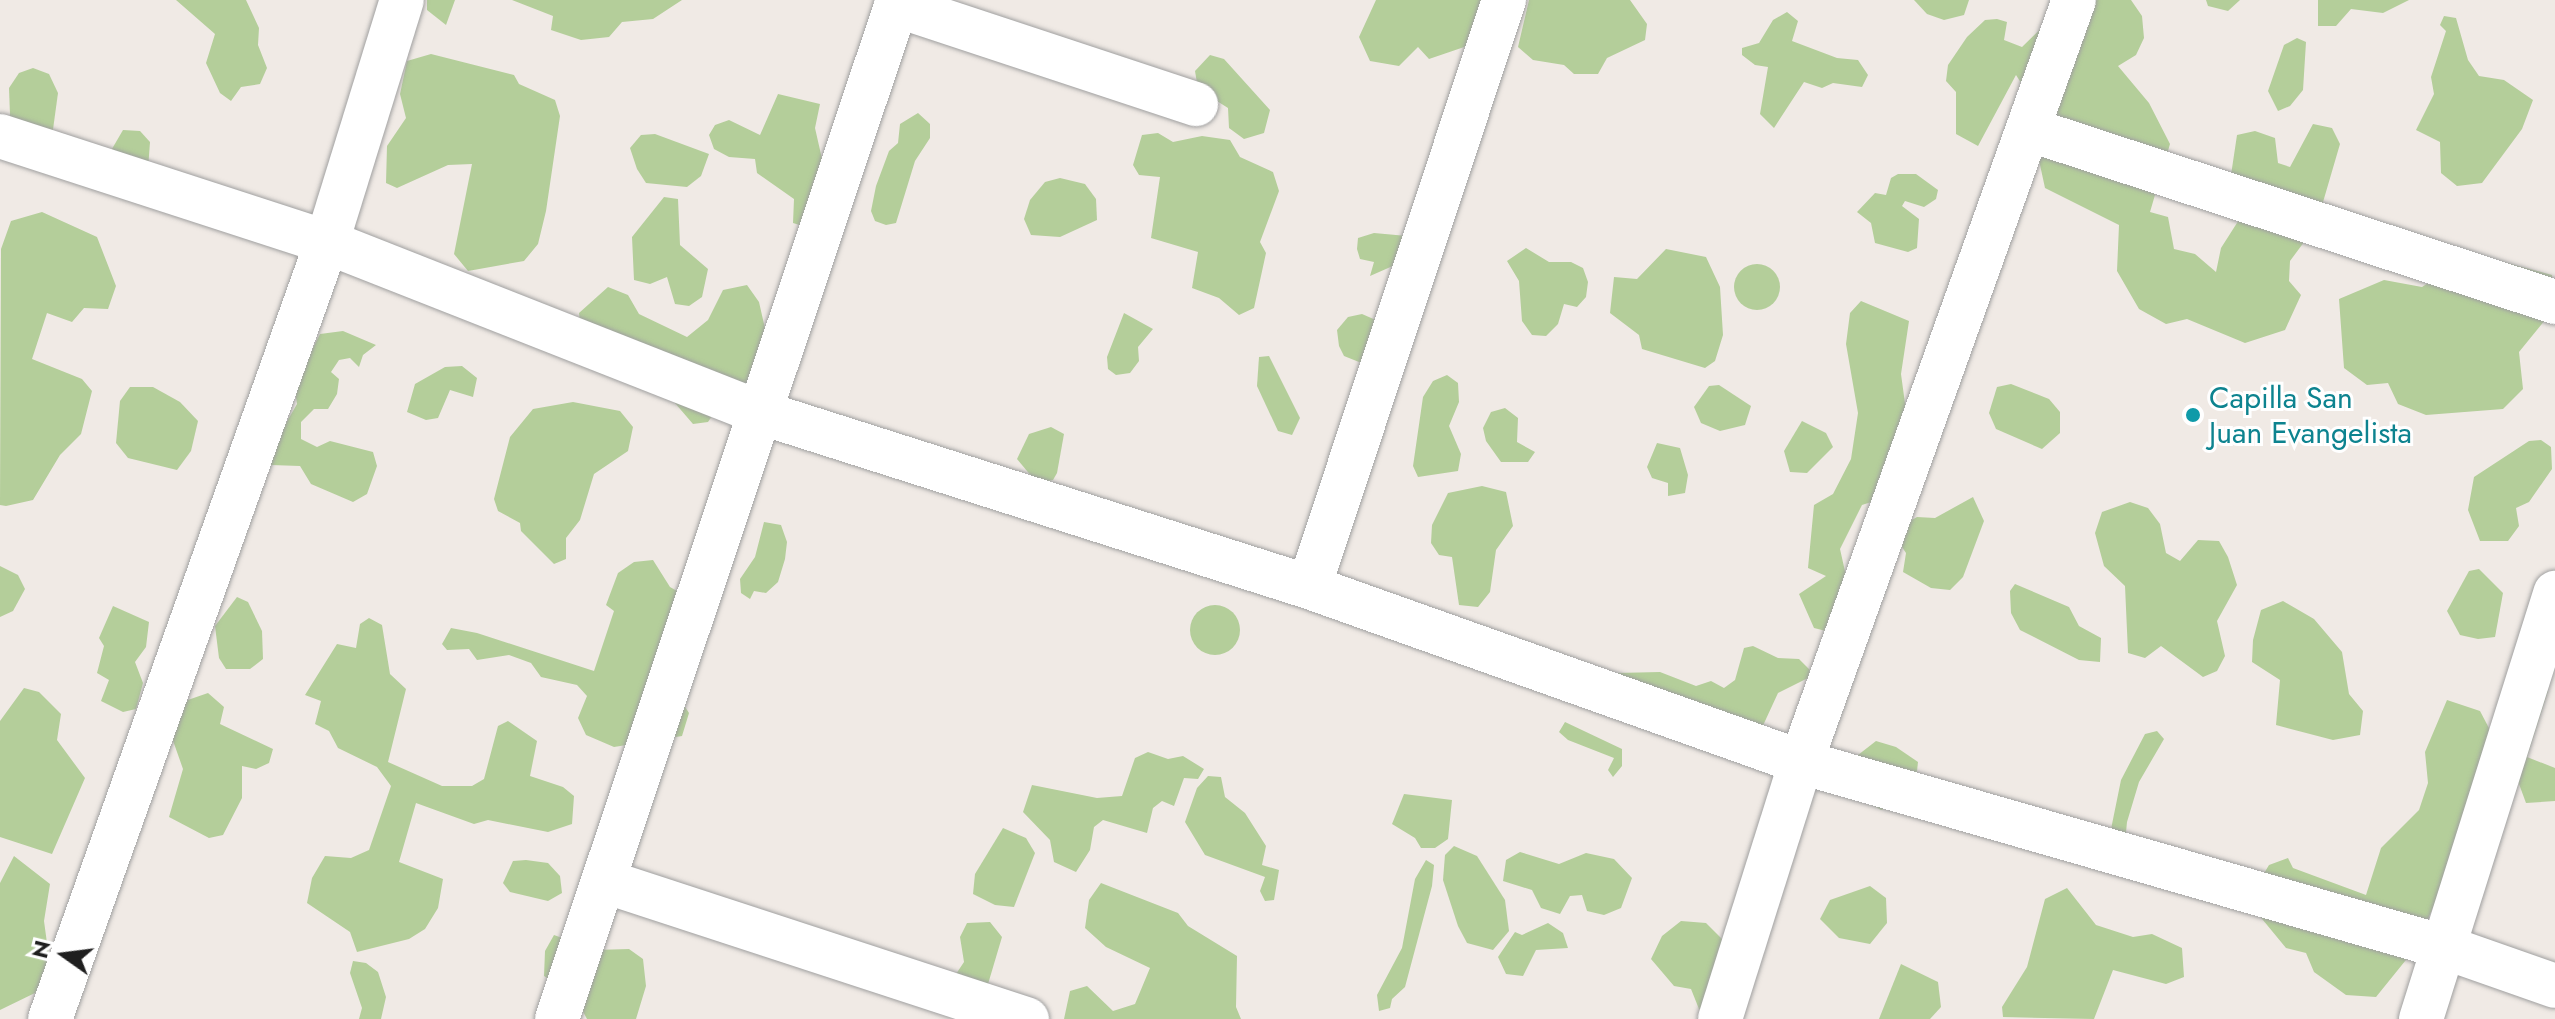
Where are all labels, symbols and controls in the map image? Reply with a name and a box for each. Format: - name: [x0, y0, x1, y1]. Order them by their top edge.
- place label: Capilla San Juan Evangelista: [2209, 380, 2412, 450]
- marker: Capilla San Juan Evangelista: [2184, 406, 2202, 424]
- north arrow: [24, 915, 104, 995]
- text: N: [23, 937, 58, 962]

